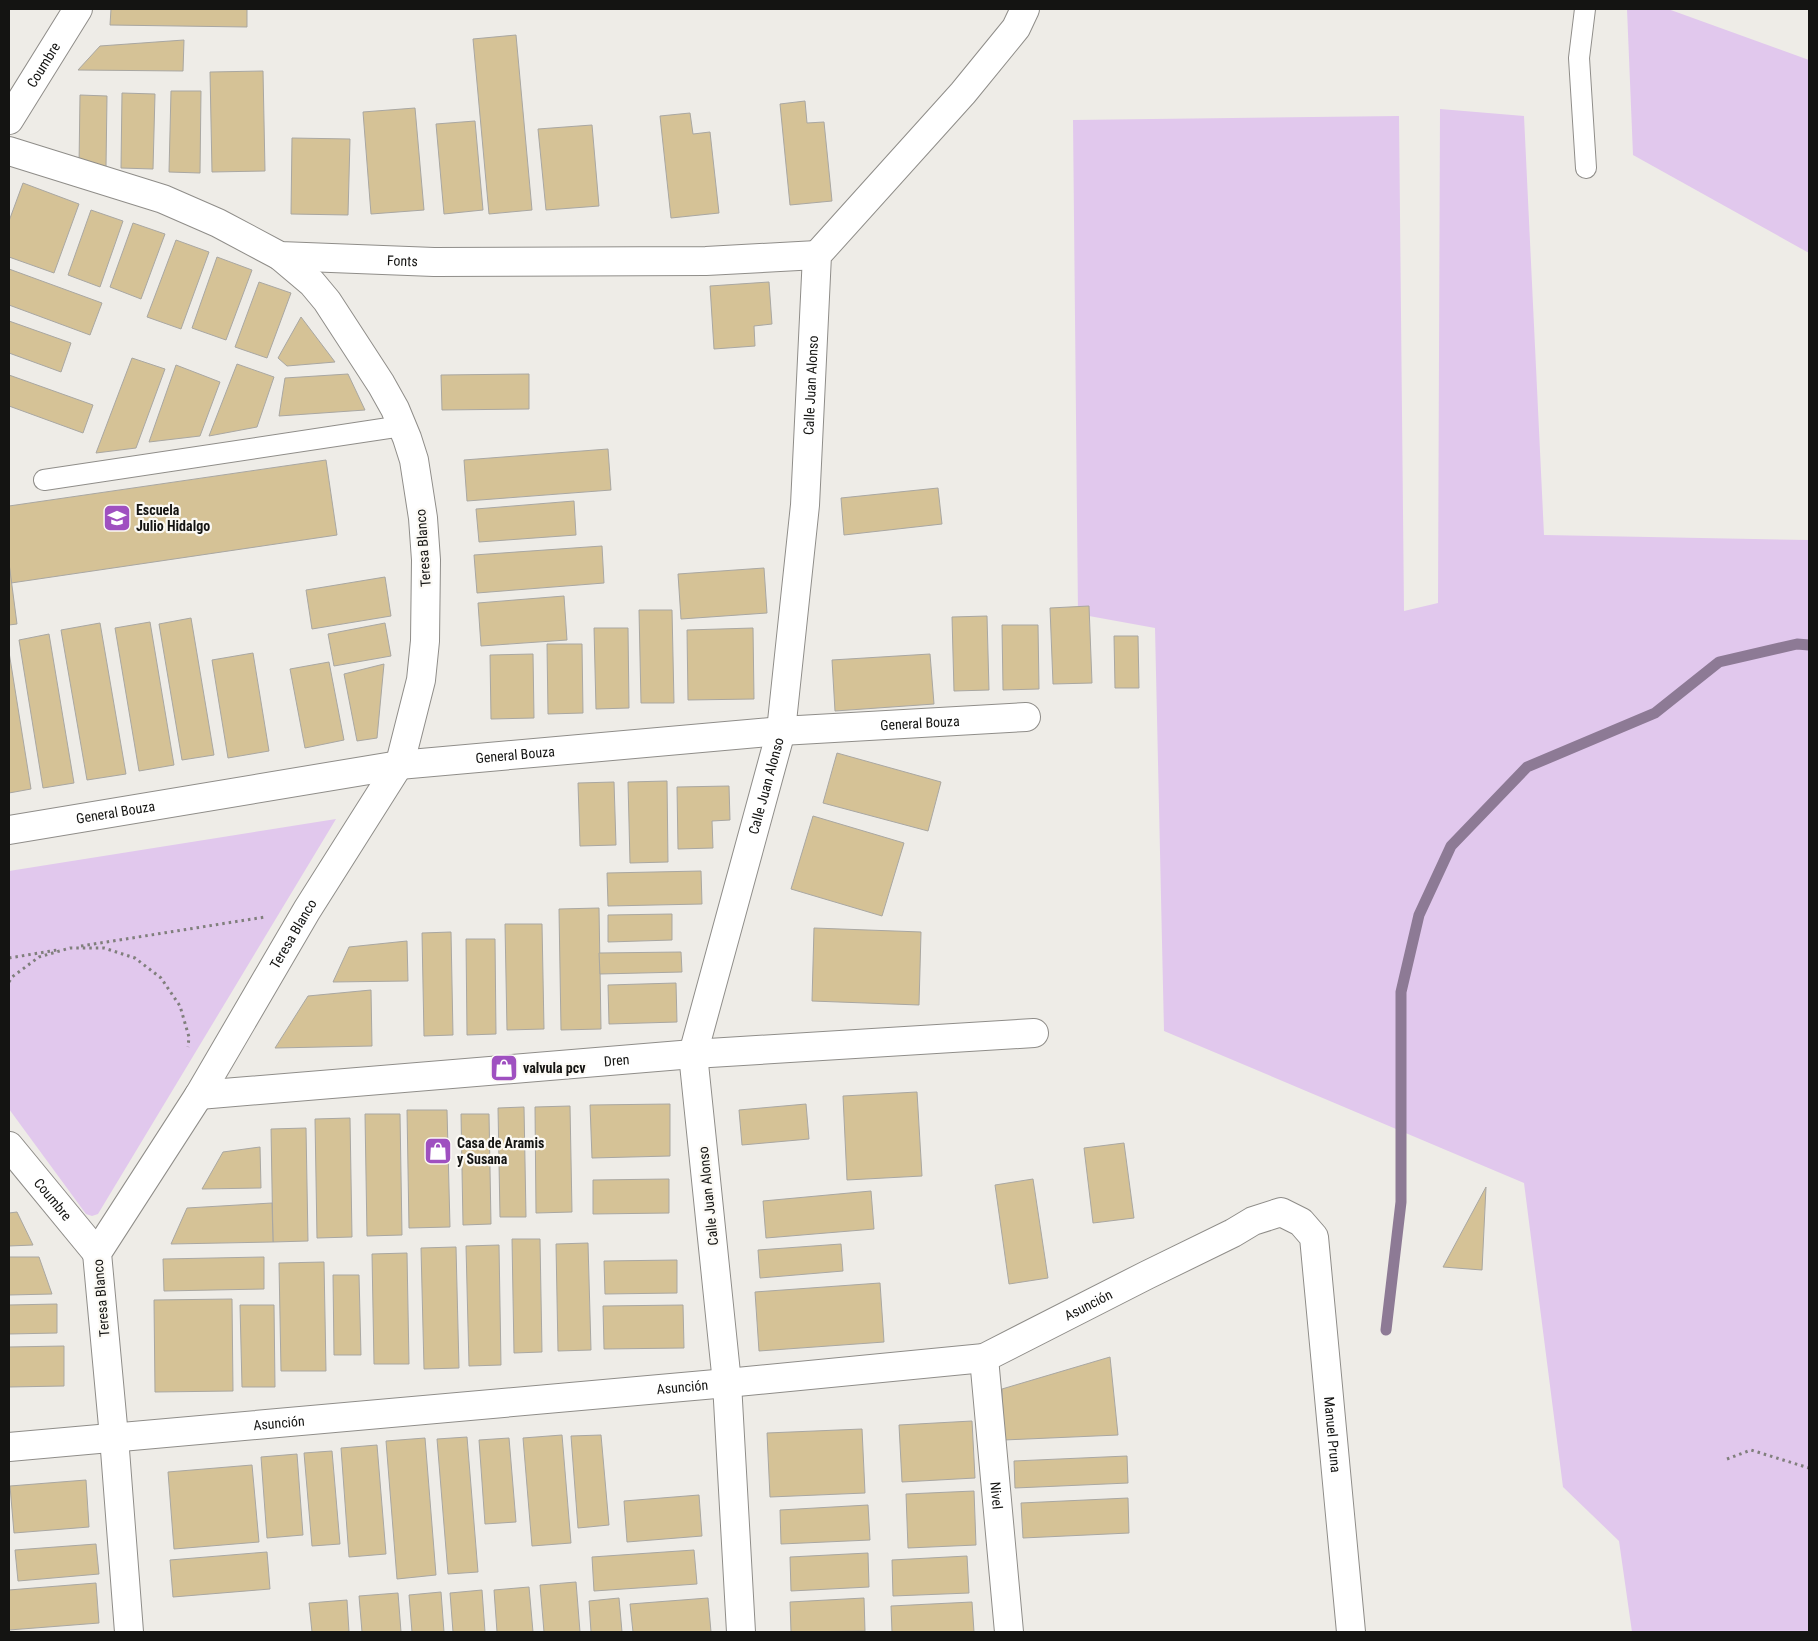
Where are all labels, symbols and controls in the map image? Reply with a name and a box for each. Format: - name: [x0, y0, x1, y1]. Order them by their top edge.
- street label: Coumbre: [23, 39, 64, 90]
- street label: Fonts: [387, 252, 418, 269]
- street label: Calle Juan Alonso: [800, 335, 821, 435]
- place label: Escuela Julio Hidalgo: [136, 502, 210, 534]
- school or university icon: Escuela Julio Hidalgo: [102, 503, 132, 533]
- street label: Teresa Blanco: [412, 509, 434, 587]
- street label: General Bouza: [880, 713, 960, 733]
- street label: Calle Juan Alonso: [745, 736, 787, 836]
- street label: General Bouza: [475, 743, 556, 766]
- street label: General Bouza: [75, 798, 156, 827]
- street label: Teresa Blanco: [266, 896, 320, 972]
- street label: Dren: [603, 1051, 630, 1069]
- shop icon: valvula pcv: [489, 1053, 519, 1083]
- place label: valvula pcv: [523, 1060, 586, 1076]
- place label: Casa de Aramis y Susana: [457, 1135, 544, 1167]
- shop icon: Casa de Aramis y Susana: [423, 1136, 453, 1166]
- street label: Calle Juan Alonso: [695, 1146, 721, 1246]
- street label: Coumbre: [31, 1175, 75, 1224]
- street label: Teresa Blanco: [90, 1258, 112, 1338]
- street label: Asunción: [1062, 1286, 1115, 1324]
- street label: Asunción: [656, 1377, 709, 1397]
- street label: Manuel Pruna: [1321, 1396, 1344, 1473]
- street label: Asunción: [253, 1413, 305, 1433]
- street label: Nivel: [987, 1481, 1006, 1510]

